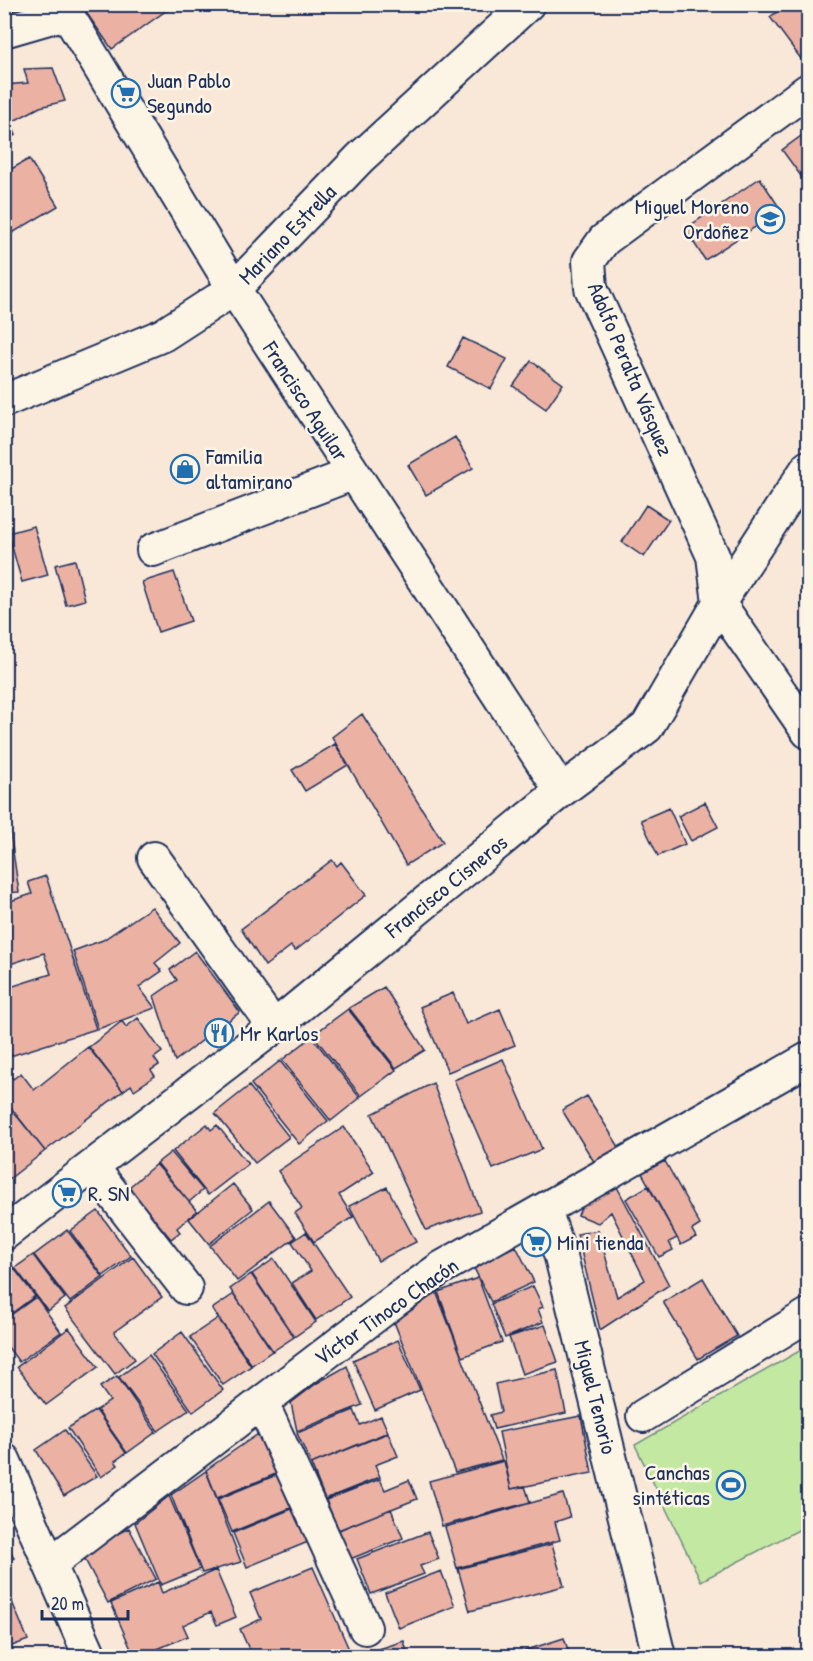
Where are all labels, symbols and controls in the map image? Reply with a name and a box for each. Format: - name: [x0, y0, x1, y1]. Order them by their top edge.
- place label: Juan Pablo Segundo: [147, 65, 231, 120]
- supermarket icon: Juan Pablo Segundo: [110, 77, 142, 109]
- street label: Mariano Estrella: [232, 177, 343, 291]
- place label: Miguel Moreno Ordoñez: [635, 191, 749, 246]
- school or university icon: Miguel Moreno Ordoñez: [754, 203, 786, 235]
- street label: Adolfo Peralta Vásquez: [581, 278, 681, 460]
- street label: Francisco Aguilar: [256, 335, 356, 467]
- place label: Familia altamirano: [205, 441, 293, 496]
- shop icon: Familia altamirano: [169, 453, 201, 485]
- street label: Francisco Cisneros: [378, 827, 514, 945]
- restaurant icon: Mr Karlos: [203, 1017, 235, 1049]
- place label: Mr Karlos: [240, 1018, 318, 1048]
- supermarket icon: R. SN: [51, 1177, 83, 1209]
- place label: R. SN: [88, 1178, 130, 1208]
- supermarket icon: Mini tienda: [520, 1226, 552, 1258]
- place label: Mini tienda: [557, 1227, 644, 1257]
- street label: Víctor Tinoco Chacón: [308, 1250, 464, 1372]
- street label: Miguel Tenorio: [567, 1337, 625, 1457]
- place label: Canchas sintéticas: [632, 1457, 710, 1512]
- sports icon: Canchas sintéticas: [715, 1469, 747, 1501]
- scale bar: [42, 1583, 128, 1621]
- text: 20 m: [51, 1591, 84, 1616]

